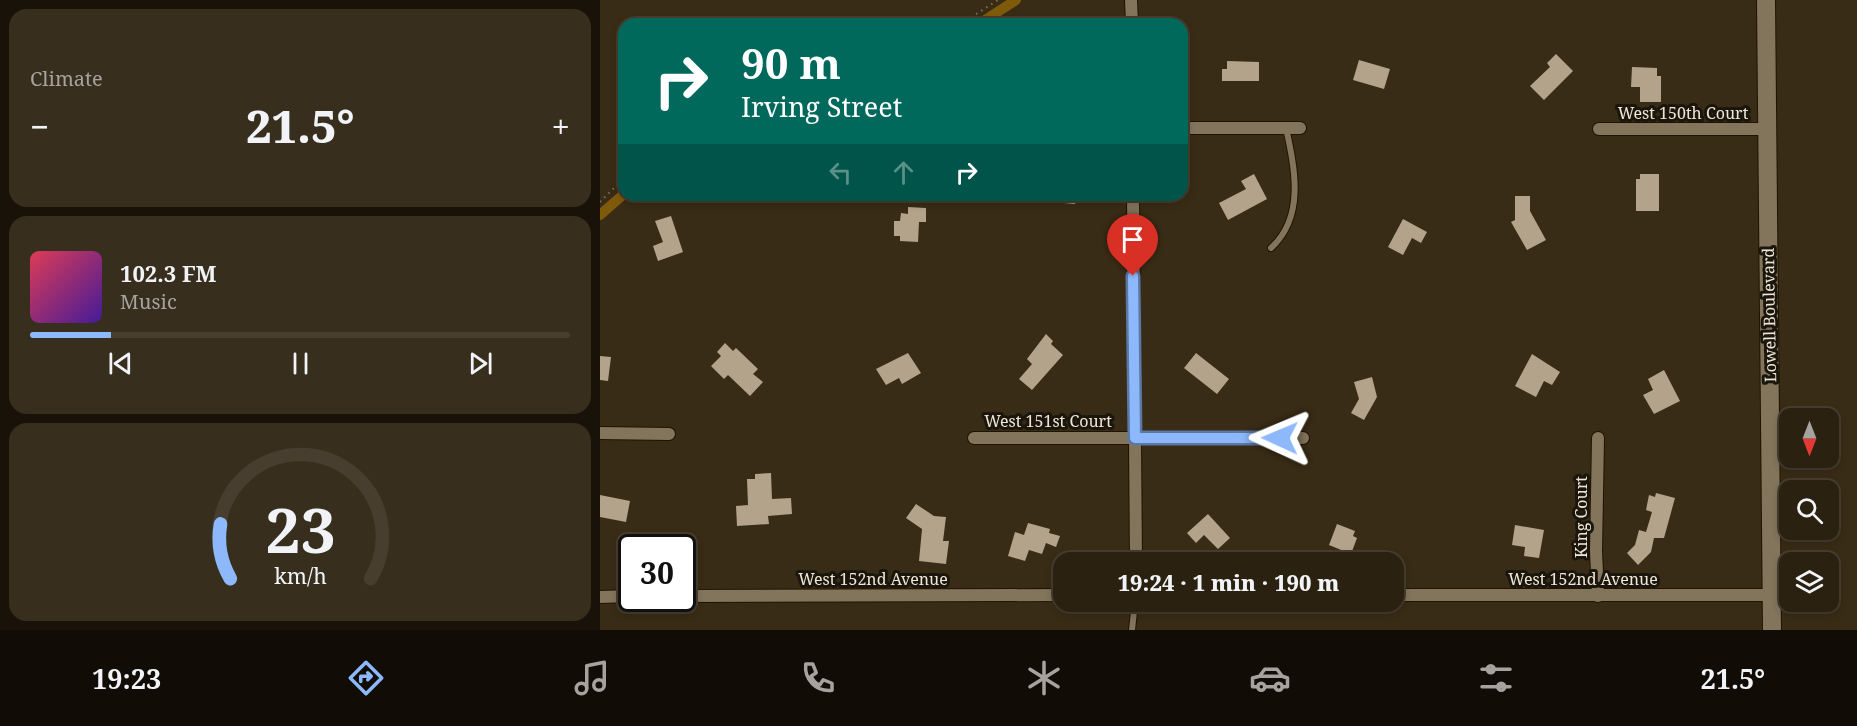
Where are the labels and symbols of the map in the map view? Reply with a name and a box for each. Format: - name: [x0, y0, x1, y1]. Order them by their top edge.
- street label: West 150th Court: [1618, 102, 1749, 124]
- pin: [1107, 214, 1158, 276]
- street label: Lowell Boulevard: [1757, 247, 1781, 383]
- position arrow: [1248, 406, 1312, 470]
- north arrow: [1779, 408, 1839, 468]
- street label: West 151st Court: [984, 410, 1112, 432]
- street label: King Court: [1570, 476, 1592, 558]
- speed limit sign: 30: [618, 534, 696, 612]
- street label: West 152nd Avenue: [798, 568, 948, 590]
- street label: West 152nd Avenue: [1508, 568, 1658, 590]

